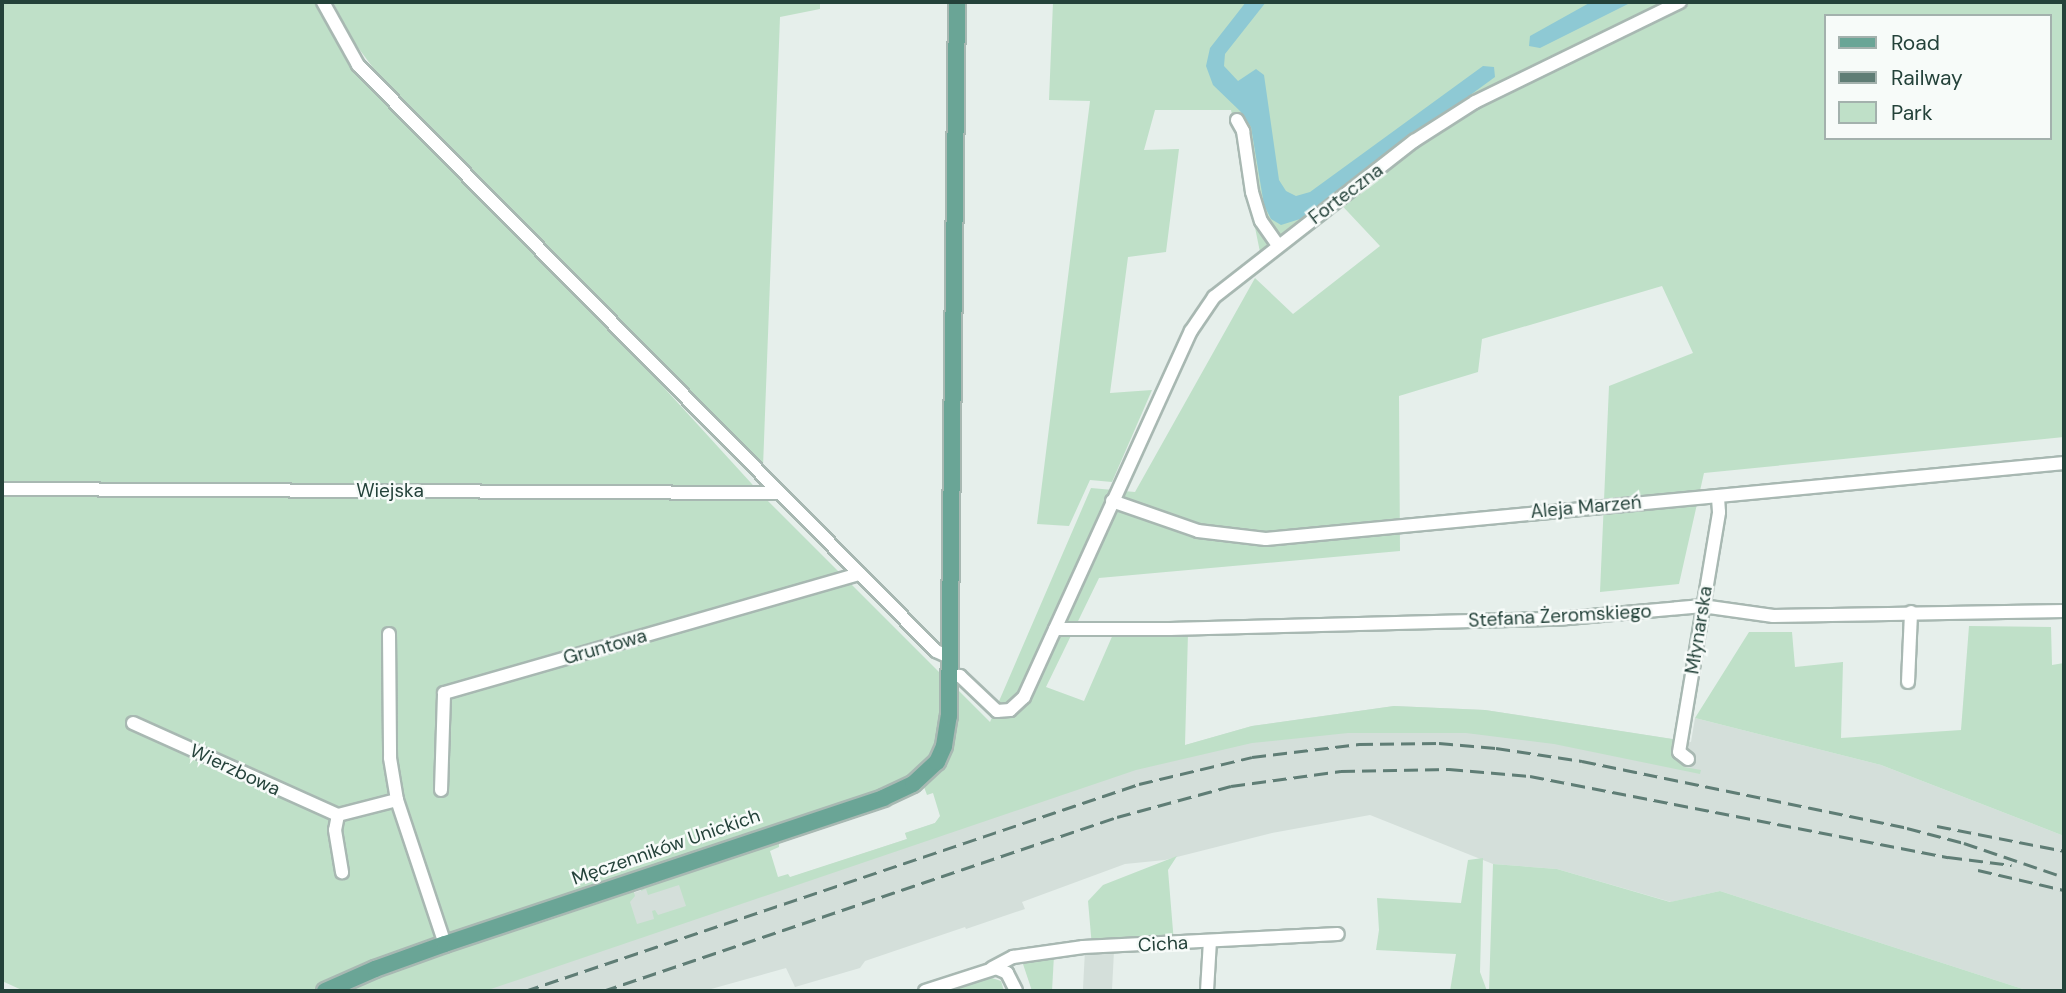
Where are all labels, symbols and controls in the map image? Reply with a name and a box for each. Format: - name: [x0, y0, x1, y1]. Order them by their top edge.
- legend: [1825, 14, 2052, 140]
- text: Road: [1891, 29, 1940, 57]
- text: Railway: [1891, 64, 1963, 92]
- text: Park: [1891, 99, 1932, 127]
- street label: Forteczna: [1304, 159, 1388, 229]
- street label: Wiejska: [356, 480, 424, 502]
- street label: Aleja Marzeń: [1530, 491, 1642, 523]
- street label: Młynarska: [1681, 584, 1717, 676]
- street label: Stefana Żeromskiego: [1468, 600, 1652, 632]
- street label: Gruntowa: [561, 624, 649, 670]
- street label: Wierzbowa: [186, 739, 284, 801]
- street label: Męczenników Unickich: [569, 804, 763, 890]
- street label: Cicha: [1137, 931, 1189, 957]

